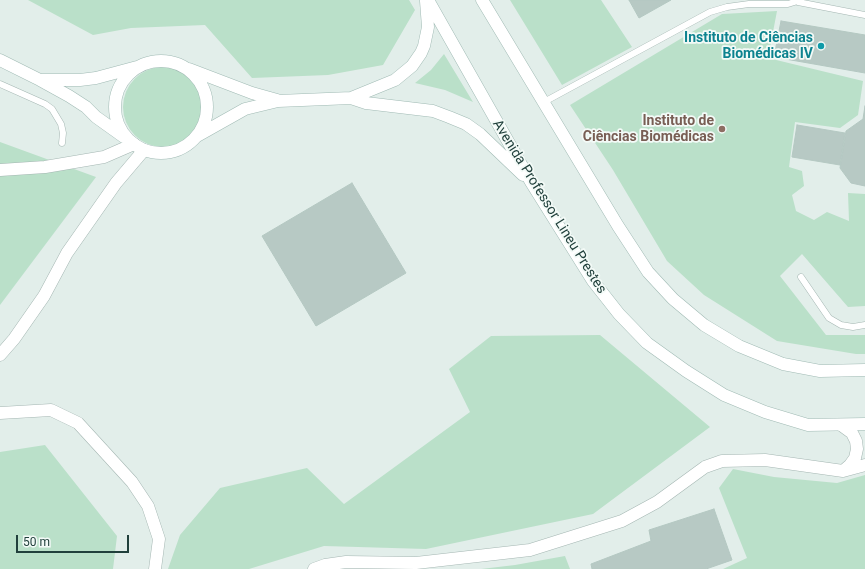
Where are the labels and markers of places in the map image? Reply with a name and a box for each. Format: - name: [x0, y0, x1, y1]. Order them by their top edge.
- place label: Instituto de Ciências Biomédicas IV: [684, 30, 813, 62]
- marker: Instituto de Ciências Biomédicas IV: [816, 41, 826, 51]
- place label: Instituto de Ciências Biomédicas: [583, 113, 714, 146]
- marker: Instituto de Ciências Biomédicas: [717, 124, 727, 134]

